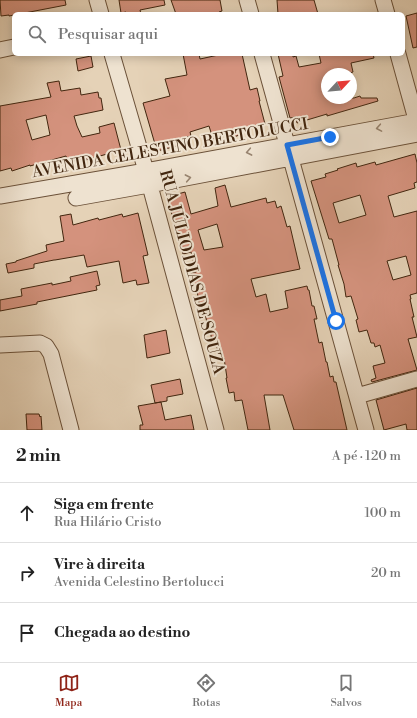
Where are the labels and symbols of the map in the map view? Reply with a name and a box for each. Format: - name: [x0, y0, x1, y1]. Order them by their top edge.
- north arrow: [321, 68, 357, 104]
- street label: AVENIDA CELESTINO BERTOLUCCI: [29, 114, 310, 182]
- one-way arrow: [376, 124, 382, 132]
- route end: [321, 128, 339, 146]
- one-way arrow: [246, 148, 252, 156]
- street label: RUA JÚLIO DIAS DE SOUZA: [155, 167, 231, 377]
- one-way arrow: [184, 174, 191, 182]
- route start: [327, 312, 345, 330]

